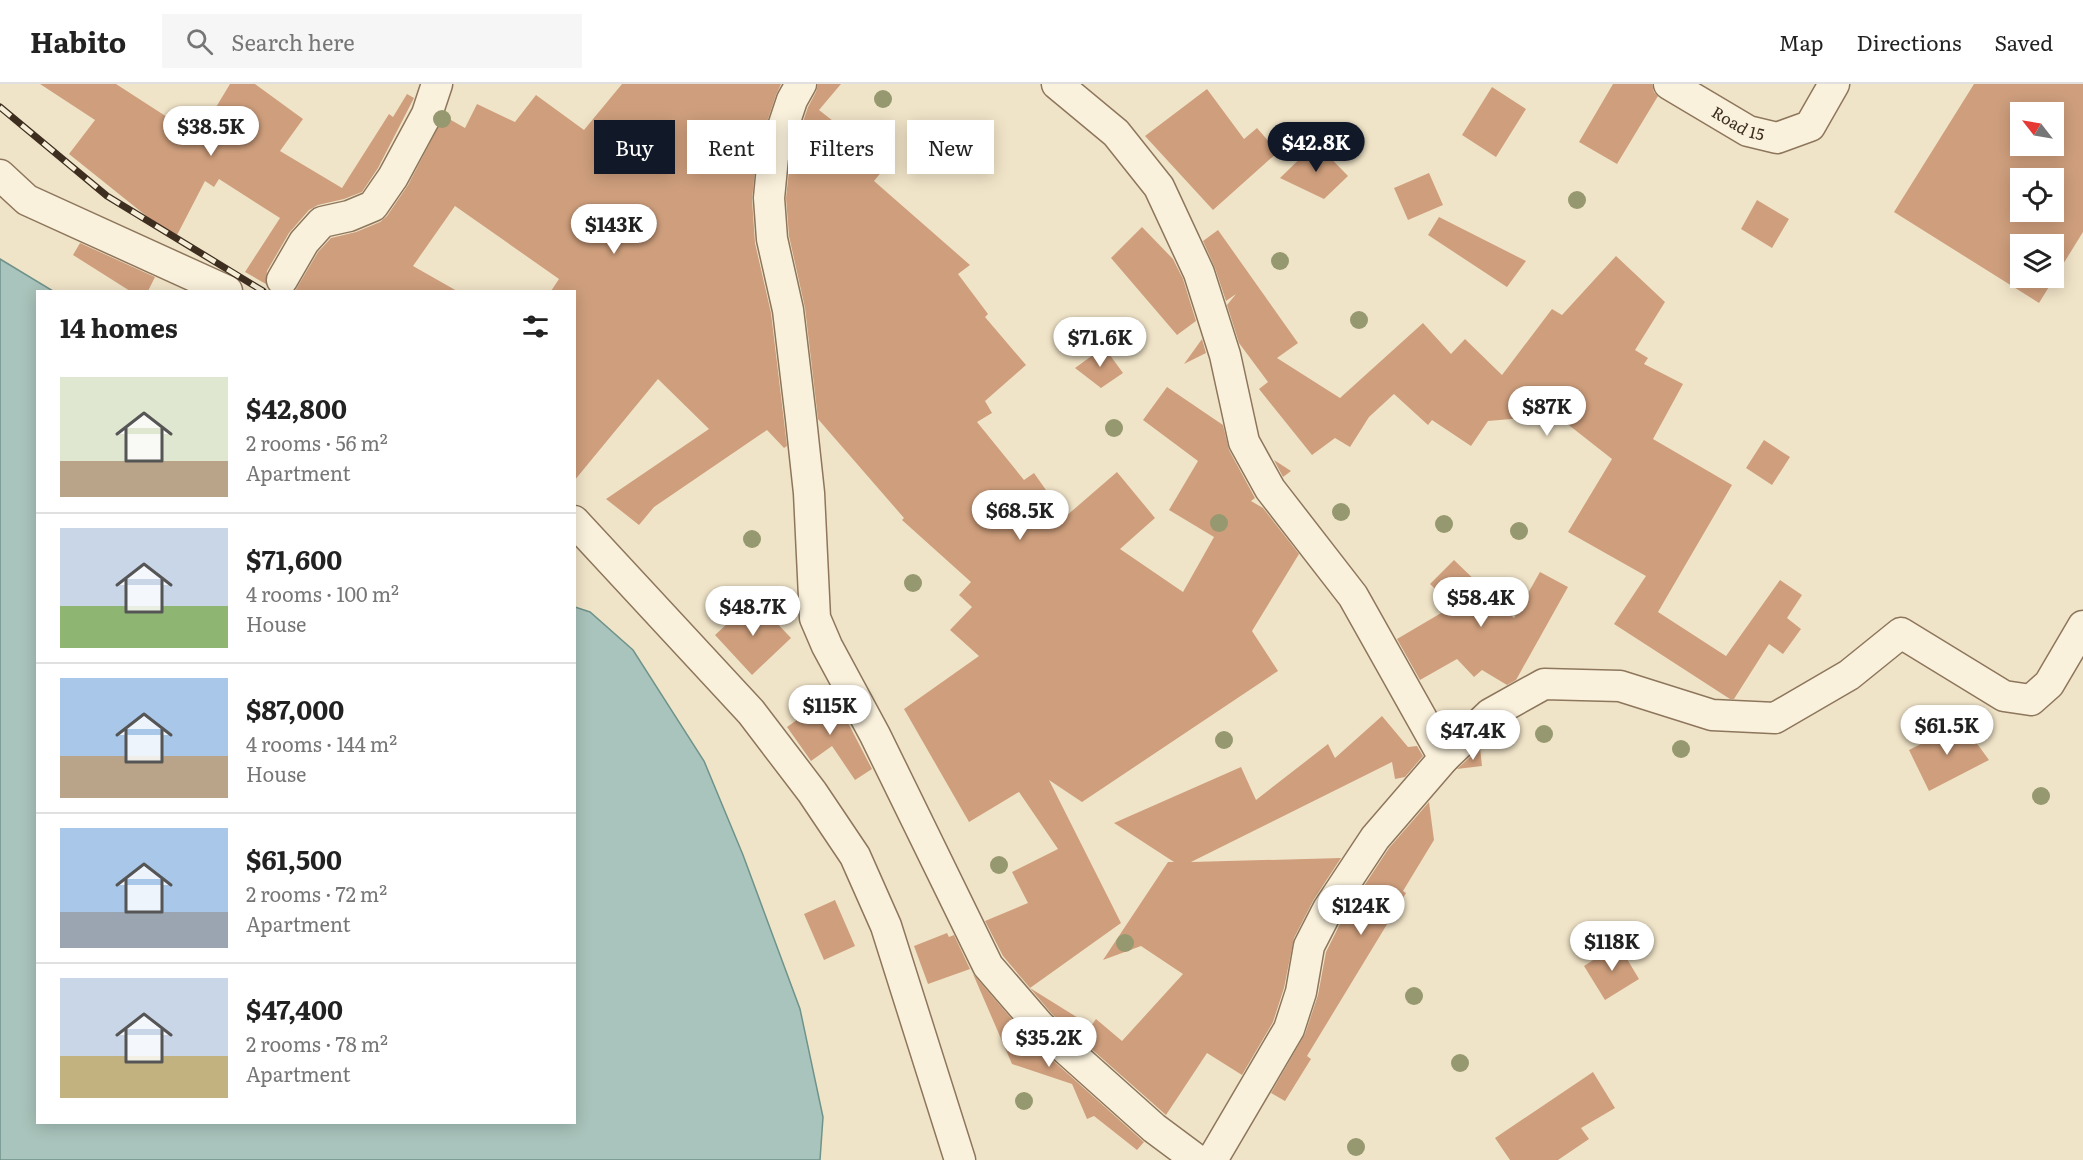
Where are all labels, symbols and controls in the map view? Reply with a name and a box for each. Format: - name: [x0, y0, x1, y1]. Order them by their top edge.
- search box: [162, 14, 582, 68]
- text: Habito: [30, 20, 126, 62]
- icon: search: [183, 25, 216, 58]
- text: Search here: [231, 25, 355, 58]
- text: Map: [1779, 26, 1824, 57]
- text: Directions: [1857, 26, 1962, 57]
- text: Saved: [1995, 26, 2053, 57]
- street label: Road 15: [1708, 99, 1767, 146]
- north arrow: [2010, 102, 2064, 156]
- map controls: [2010, 102, 2064, 288]
- pin: $38.5K: [162, 106, 260, 157]
- text: $38.5K: [177, 110, 245, 140]
- chip: Buy: [594, 120, 675, 174]
- chip: Rent: [687, 120, 776, 174]
- chip: Filters: [788, 120, 895, 174]
- chip: New: [907, 120, 994, 174]
- pin: $42.8K: [1267, 122, 1365, 173]
- text: $42.8K: [1282, 126, 1350, 156]
- button: locate: [2010, 168, 2064, 222]
- pin: $143K: [572, 204, 656, 255]
- text: $143K: [585, 208, 643, 238]
- button: layers: [2010, 234, 2064, 288]
- text: 14 homes: [60, 307, 178, 346]
- icon: filters: [519, 310, 552, 343]
- pin: $71.6K: [1051, 317, 1149, 368]
- text: $71.6K: [1067, 321, 1133, 351]
- pin: $87K: [1511, 386, 1583, 437]
- text: $42,800: [246, 388, 347, 427]
- text: $87K: [1522, 390, 1572, 420]
- icon: home: [108, 401, 180, 473]
- text: 2 rooms · 56 m²: [246, 427, 388, 457]
- text: Apartment: [246, 457, 351, 487]
- pin: $68.5K: [971, 490, 1069, 541]
- text: $68.5K: [986, 494, 1054, 524]
- text: $71,600: [246, 539, 342, 578]
- icon: home: [108, 552, 180, 624]
- pin: $58.4K: [1432, 577, 1530, 628]
- text: 4 rooms · 100 m²: [246, 578, 399, 608]
- text: $58.4K: [1447, 581, 1515, 611]
- pin: $48.7K: [704, 586, 802, 637]
- text: $48.7K: [719, 590, 787, 620]
- text: House: [246, 608, 306, 638]
- pin: $115K: [788, 685, 872, 736]
- text: $87,000: [246, 689, 344, 728]
- text: $115K: [802, 689, 858, 719]
- icon: home: [108, 702, 180, 774]
- pin: $61.5K: [1898, 705, 1996, 756]
- text: $61.5K: [1915, 709, 1980, 739]
- pin: $47.4K: [1424, 710, 1522, 761]
- text: $47.4K: [1440, 714, 1506, 744]
- text: 4 rooms · 144 m²: [246, 728, 397, 758]
- text: House: [246, 758, 306, 788]
- text: $61,500: [246, 839, 342, 878]
- icon: home: [108, 852, 180, 924]
- text: 2 rooms · 72 m²: [246, 878, 387, 908]
- pin: $124K: [1319, 885, 1403, 936]
- text: $124K: [1332, 889, 1390, 919]
- text: Apartment: [246, 908, 351, 938]
- pin: $118K: [1570, 921, 1654, 972]
- text: $118K: [1584, 925, 1640, 955]
- text: $47,400: [246, 989, 343, 1028]
- icon: home: [108, 1002, 180, 1074]
- pin: $35.2K: [1000, 1017, 1098, 1068]
- text: $35.2K: [1016, 1021, 1082, 1051]
- text: 2 rooms · 78 m²: [246, 1028, 388, 1058]
- text: Apartment: [246, 1058, 351, 1088]

